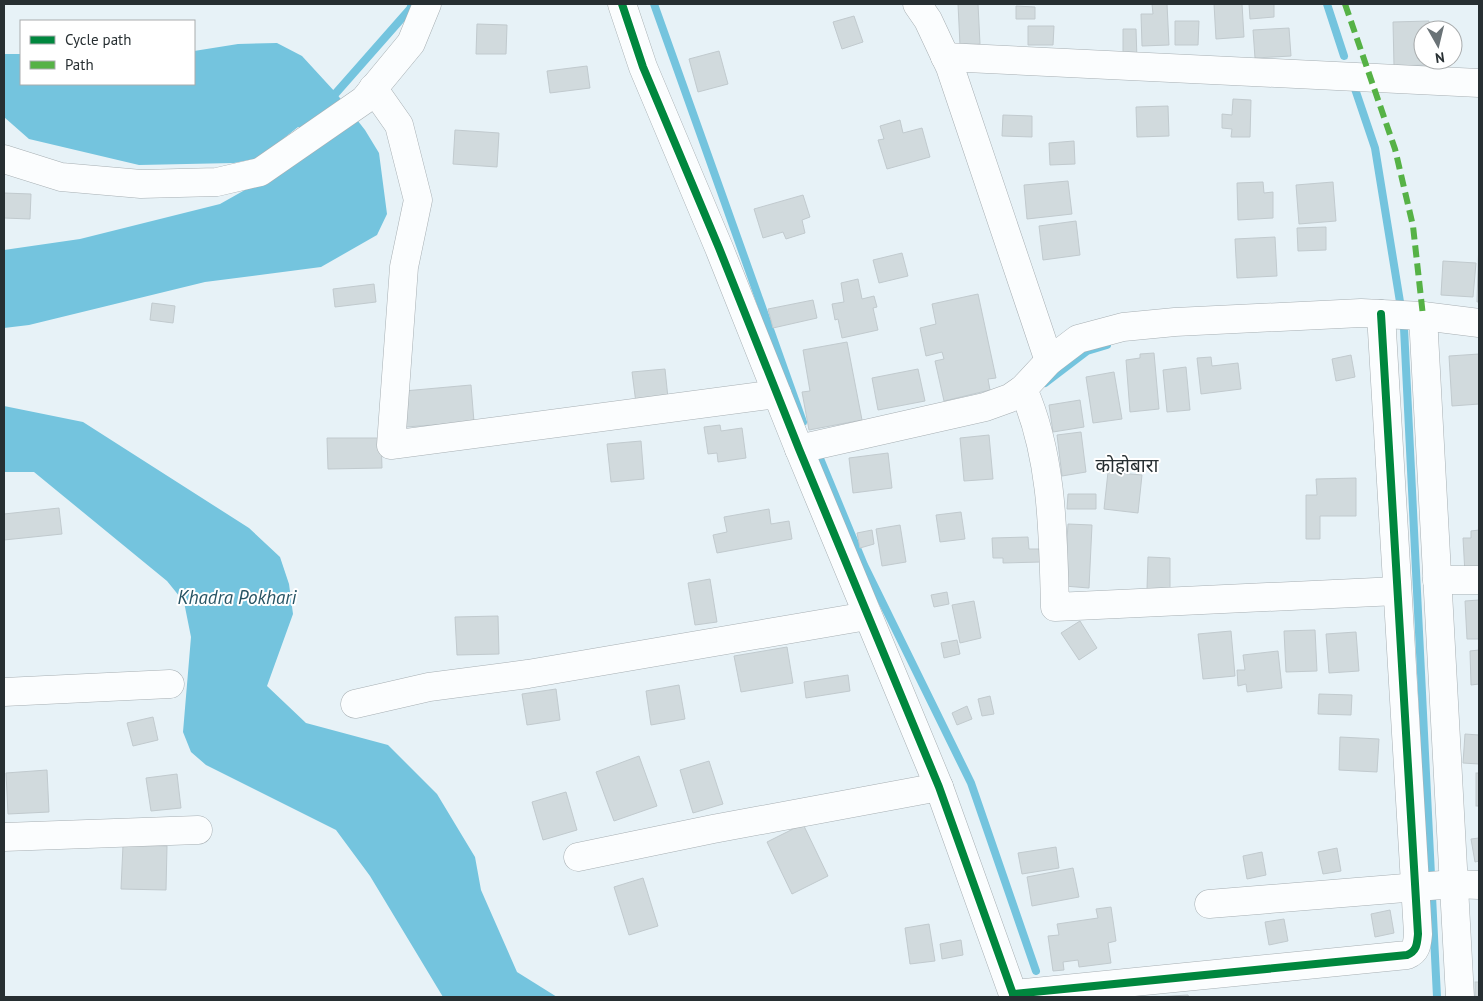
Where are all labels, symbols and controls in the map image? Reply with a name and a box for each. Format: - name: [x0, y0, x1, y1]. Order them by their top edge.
- legend: [20, 20, 195, 85]
- north arrow: [1413, 20, 1463, 70]
- text: Cycle path: [65, 30, 131, 49]
- text: N: [1434, 48, 1446, 67]
- text: Path: [65, 55, 94, 74]
- district label: कोहोबारा: [1096, 453, 1160, 477]
- water label: Khadra Pokhari: [178, 585, 298, 609]

